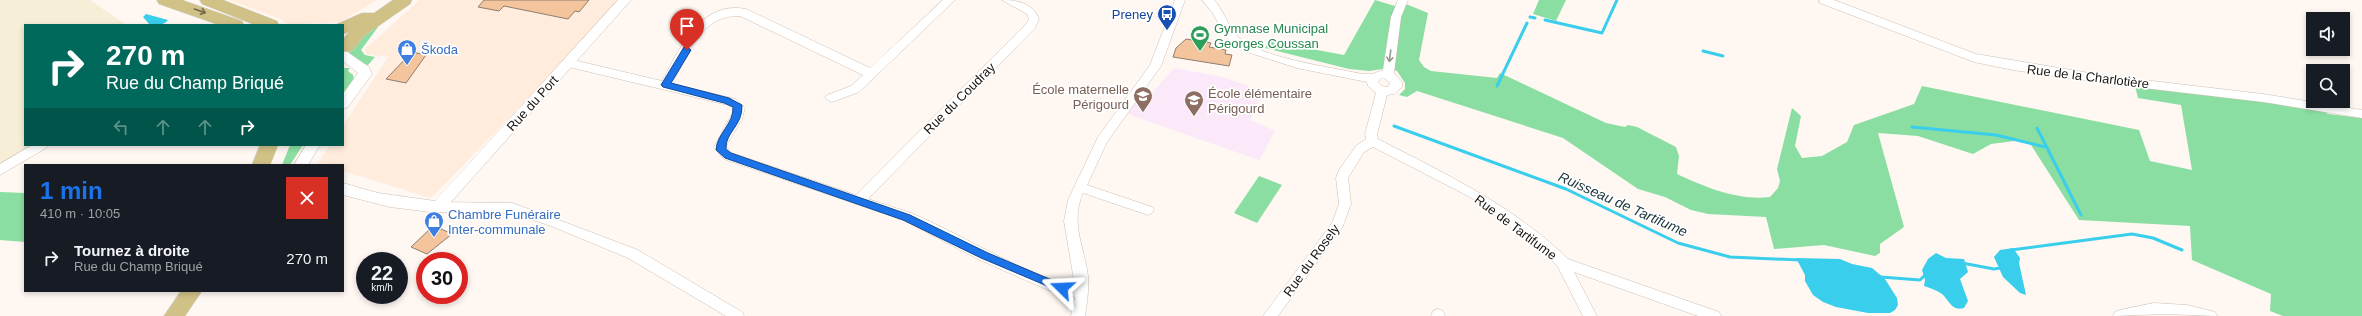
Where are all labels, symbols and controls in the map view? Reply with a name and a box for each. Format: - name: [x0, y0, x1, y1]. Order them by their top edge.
- bus stop icon: Preney: [1156, 3, 1178, 31]
- place label: Preney: [1112, 7, 1153, 22]
- one-way arrow: [194, 8, 207, 15]
- pin: [670, 9, 704, 50]
- map controls: [2306, 12, 2350, 108]
- button: sound: [2306, 12, 2350, 56]
- icon: arrive: [676, 15, 698, 37]
- place label: Gymnase Municipal Georges Coussan: [1214, 21, 1328, 51]
- sports icon: Gymnase Municipal Georges Coussan: [1189, 24, 1211, 52]
- shop icon: Škoda: [396, 38, 418, 66]
- icon: right: [40, 40, 92, 92]
- text: 270 m: [106, 40, 185, 71]
- place label: Škoda: [421, 42, 459, 57]
- one-way arrow: [1386, 49, 1394, 62]
- street label: Rue du Coudray: [921, 59, 998, 137]
- street label: Rue de la Charlotière: [2026, 62, 2150, 91]
- button: search: [2306, 64, 2350, 108]
- street label: Rue du Port: [504, 72, 561, 134]
- text: Rue du Champ Briqué: [106, 73, 284, 93]
- place label: École maternelle Périgourd: [1032, 82, 1129, 112]
- school or university icon: École maternelle Périgourd: [1132, 85, 1154, 113]
- place label: École élémentaire Périgourd: [1208, 86, 1312, 116]
- school or university icon: École élémentaire Périgourd: [1183, 89, 1205, 117]
- icon: left: [110, 116, 132, 138]
- icon: ahead: [152, 116, 174, 138]
- icon: ahead: [194, 116, 216, 138]
- icon: right: [236, 116, 258, 138]
- water label: Ruisseau de Tartifume: [1556, 168, 1690, 240]
- text: 1 min: [40, 177, 103, 204]
- button: close: [286, 177, 328, 219]
- street label: Rue de Tartifume: [1472, 192, 1560, 263]
- text: 410 m · 10:05: [40, 206, 120, 221]
- place label: Chambre Funéraire Inter-communale: [448, 207, 561, 237]
- shop icon: Chambre Funéraire Inter-communale: [423, 210, 445, 238]
- street label: Rue du Rosely: [1280, 221, 1343, 299]
- text: Tournez à droite: [74, 242, 190, 259]
- icon: right: [40, 247, 62, 269]
- text: 270 m: [286, 250, 328, 267]
- speed limit sign: 30: [416, 252, 468, 304]
- text: Rue du Champ Briqué: [74, 259, 203, 274]
- text: 22: [371, 262, 393, 284]
- position arrow: [1041, 267, 1083, 309]
- text: km/h: [371, 282, 393, 293]

